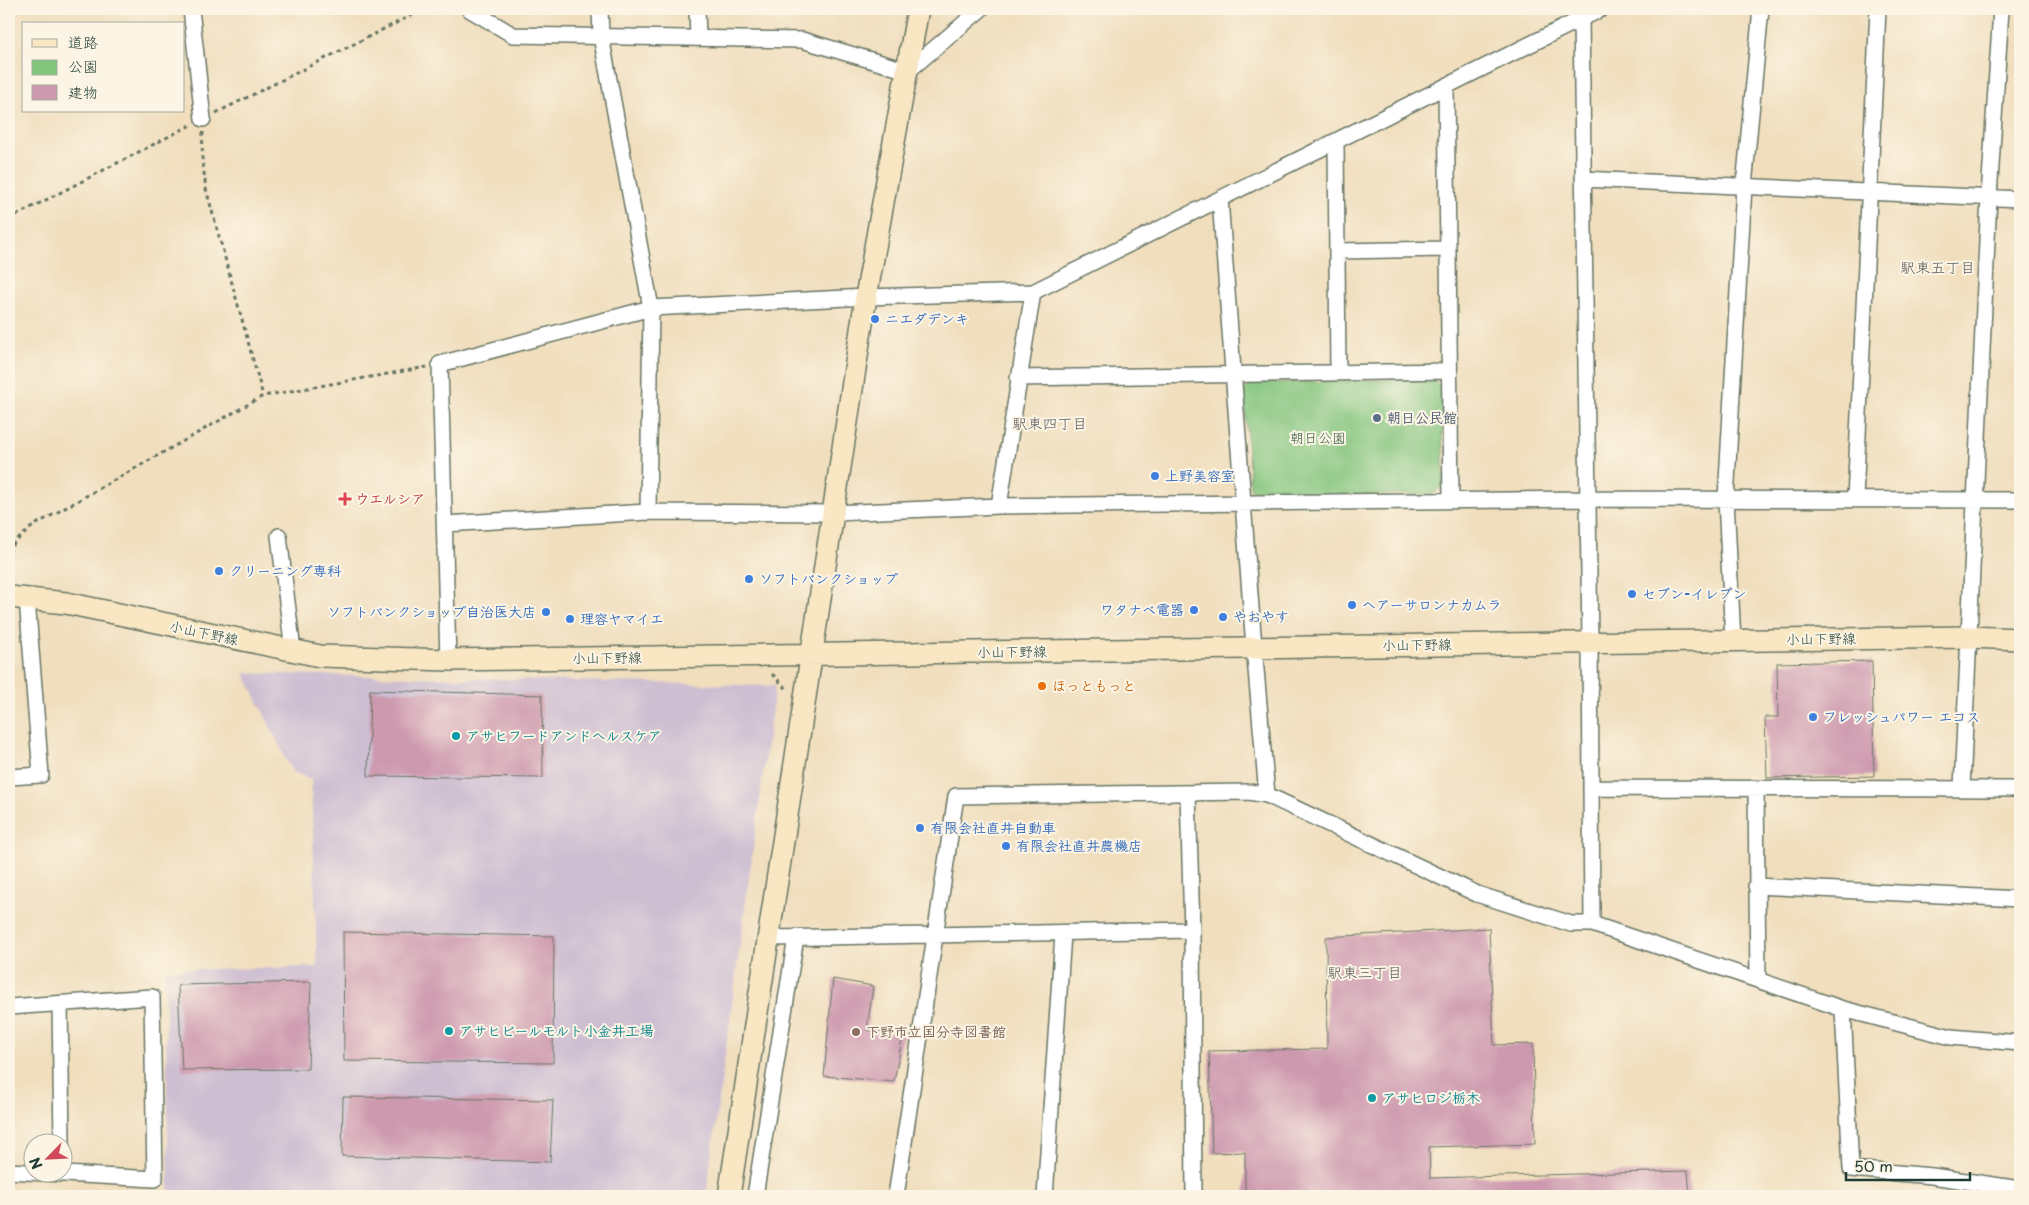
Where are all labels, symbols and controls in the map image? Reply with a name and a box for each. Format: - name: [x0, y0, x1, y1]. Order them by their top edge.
- legend: [22, 22, 185, 112]
- text: 道路: [68, 30, 98, 53]
- text: 公園: [68, 54, 98, 77]
- text: 建物: [68, 80, 98, 103]
- district label: 駅東五丁目: [1900, 255, 1976, 278]
- place label: ニエダデンキ: [885, 308, 969, 329]
- marker: ニエダデンキ: [869, 313, 881, 325]
- place label: 朝日公民館: [1387, 407, 1457, 428]
- district label: 駅東四丁目: [1012, 411, 1088, 434]
- marker: 朝日公民館: [1371, 412, 1383, 424]
- park label: 朝日公園: [1290, 427, 1346, 448]
- place label: 上野美容室: [1165, 465, 1235, 486]
- marker: 上野美容室: [1149, 470, 1161, 482]
- place label: ウエルシア: [355, 488, 425, 509]
- marker: ウエルシア: [339, 493, 351, 505]
- place label: クリーニング専科: [229, 560, 342, 581]
- marker: クリーニング専科: [213, 565, 225, 577]
- place label: ソフトバンクショップ: [759, 568, 898, 589]
- marker: ソフトバンクショップ: [743, 573, 755, 585]
- place label: セブン-イレブン: [1642, 583, 1747, 604]
- marker: セブン-イレブン: [1626, 588, 1638, 600]
- place label: ヘアーサロンナカムラ: [1362, 594, 1501, 615]
- place label: ワタナベ電器: [1100, 599, 1184, 620]
- marker: ヘアーサロンナカムラ: [1346, 599, 1358, 611]
- place label: ソフトバンクショップ自治医大店: [327, 601, 536, 622]
- marker: ワタナベ電器: [1188, 604, 1200, 616]
- marker: ソフトバンクショップ自治医大店: [540, 606, 552, 618]
- place label: やおやす: [1233, 606, 1289, 627]
- place label: 理容ヤマイエ: [580, 608, 664, 629]
- marker: やおやす: [1217, 611, 1229, 623]
- marker: 理容ヤマイエ: [564, 613, 576, 625]
- street label: 小山下野線: [168, 615, 241, 650]
- street label: 小山下野線: [1786, 627, 1856, 650]
- street label: 小山下野線: [1382, 633, 1452, 656]
- street label: 小山下野線: [977, 640, 1047, 663]
- street label: 小山下野線: [572, 646, 642, 669]
- place label: ほっともっと: [1052, 675, 1136, 696]
- marker: ほっともっと: [1036, 680, 1048, 692]
- place label: フレッシュパワー エコス: [1823, 706, 1980, 727]
- marker: フレッシュパワー エコス: [1807, 711, 1819, 723]
- place label: アサヒフードアンドヘルスケア: [466, 725, 662, 746]
- marker: アサヒフードアンドヘルスケア: [450, 730, 462, 742]
- place label: 有限会社直井自動車: [930, 817, 1056, 838]
- marker: 有限会社直井自動車: [914, 822, 926, 834]
- place label: 有限会社直井農機店: [1016, 835, 1142, 856]
- marker: 有限会社直井農機店: [1000, 840, 1012, 852]
- district label: 駅東三丁目: [1327, 960, 1403, 983]
- place label: アサヒビールモルト小金井工場: [459, 1020, 654, 1041]
- place label: 下野市立国分寺図書館: [866, 1021, 1006, 1042]
- marker: アサヒビールモルト小金井工場: [443, 1025, 455, 1037]
- marker: 下野市立国分寺図書館: [850, 1026, 862, 1038]
- place label: アサヒロジ栃木: [1382, 1087, 1480, 1108]
- marker: アサヒロジ栃木: [1366, 1092, 1378, 1104]
- north arrow: [22, 1132, 72, 1182]
- scale bar: [1846, 1150, 1970, 1182]
- text: N: [24, 1154, 48, 1173]
- text: 50 m: [1854, 1154, 1893, 1177]

